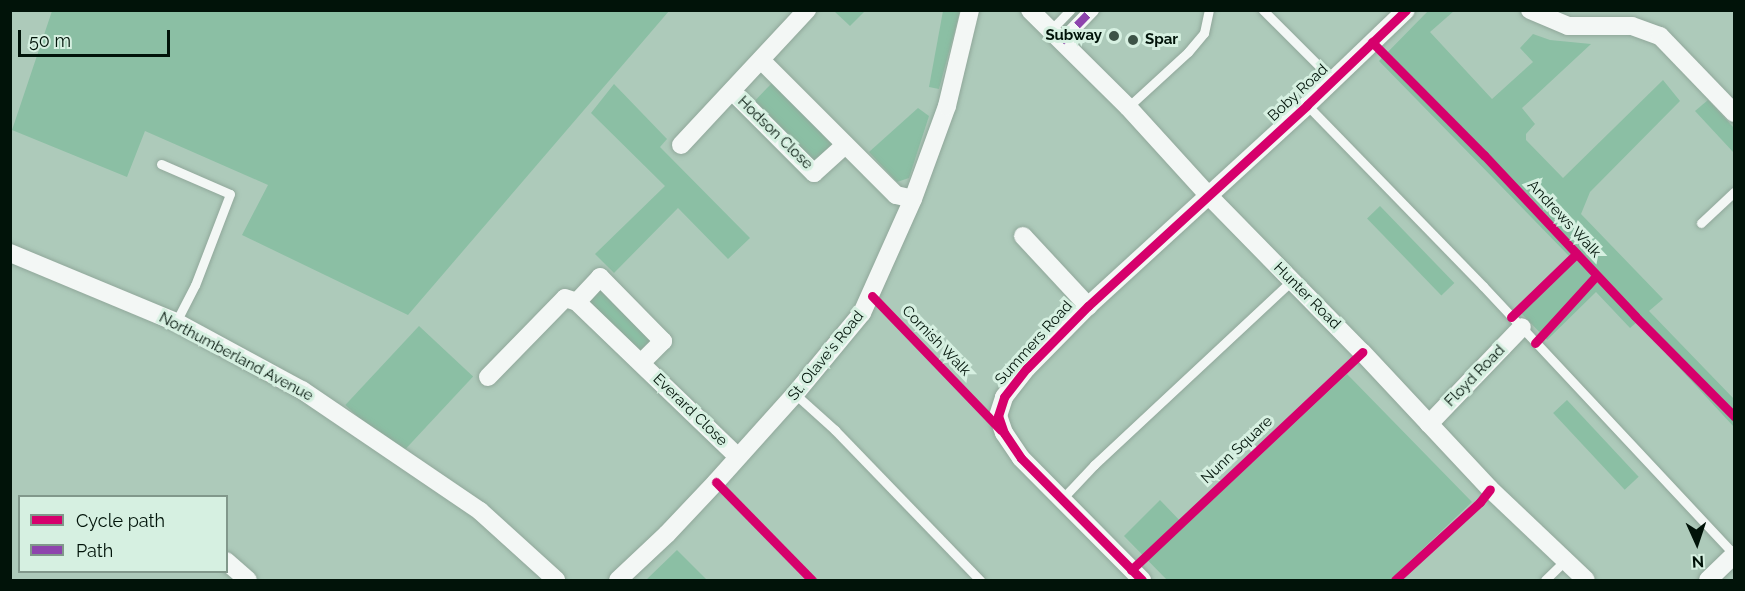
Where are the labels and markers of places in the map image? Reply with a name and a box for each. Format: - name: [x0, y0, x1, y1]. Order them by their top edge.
- place label: Subway: [1045, 27, 1102, 45]
- marker: Subway: [1107, 29, 1121, 43]
- place label: Spar: [1145, 31, 1178, 49]
- marker: Spar: [1126, 33, 1140, 47]

